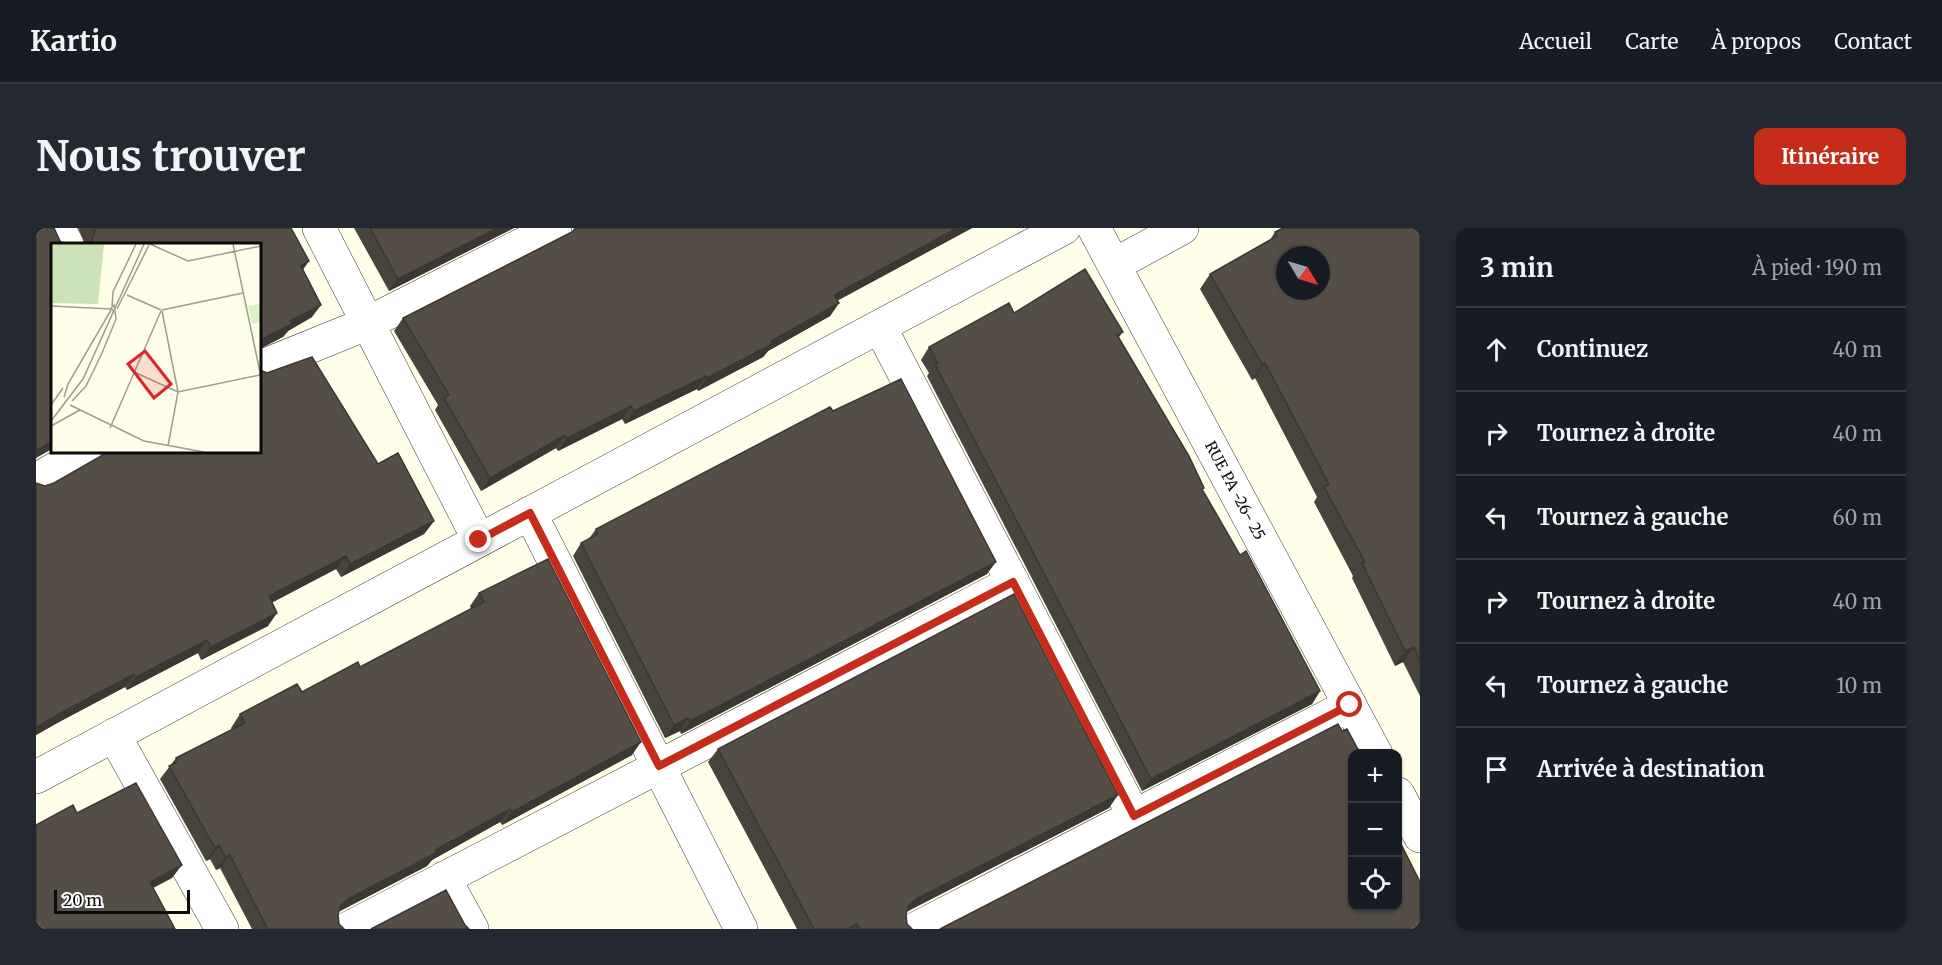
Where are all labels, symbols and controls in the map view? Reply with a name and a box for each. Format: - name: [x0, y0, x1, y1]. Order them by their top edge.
- text: Kartio: [30, 23, 117, 59]
- text: Accueil: [1519, 28, 1592, 55]
- text: Carte: [1625, 28, 1679, 55]
- text: À propos: [1712, 28, 1801, 55]
- text: Contact: [1834, 28, 1912, 55]
- button: Itinéraire: [1754, 128, 1906, 185]
- text: Nous trouver: [36, 130, 306, 182]
- inset map: [51, 243, 261, 453]
- north arrow: [1276, 246, 1330, 300]
- text: 3 min: [1480, 251, 1554, 284]
- text: À pied · 190 m: [1752, 255, 1882, 280]
- icon: ahead: [1480, 333, 1513, 366]
- text: Continuez: [1537, 335, 1648, 363]
- text: 40 m: [1832, 337, 1882, 362]
- icon: right: [1480, 417, 1513, 450]
- text: Tournez à droite: [1537, 419, 1715, 447]
- text: 40 m: [1832, 421, 1882, 446]
- street label: RUE PA -26- 25: [1201, 438, 1269, 543]
- icon: left: [1480, 501, 1513, 534]
- text: Tournez à gauche: [1537, 503, 1728, 531]
- text: 60 m: [1832, 505, 1882, 530]
- route end: [465, 526, 491, 552]
- icon: right: [1480, 585, 1513, 618]
- text: Tournez à droite: [1537, 587, 1715, 615]
- text: 40 m: [1832, 589, 1882, 614]
- icon: left: [1480, 669, 1513, 702]
- text: Tournez à gauche: [1537, 671, 1728, 699]
- text: 10 m: [1836, 673, 1882, 698]
- route start: [1336, 691, 1362, 717]
- map controls: [1348, 749, 1402, 911]
- button: +: [1348, 749, 1402, 803]
- icon: arrive: [1480, 753, 1513, 786]
- text: Arrivée à destination: [1537, 755, 1765, 783]
- button: −: [1348, 803, 1402, 857]
- button: locate: [1348, 857, 1402, 911]
- scale bar: [54, 887, 190, 914]
- text: 20 m: [63, 890, 102, 910]

